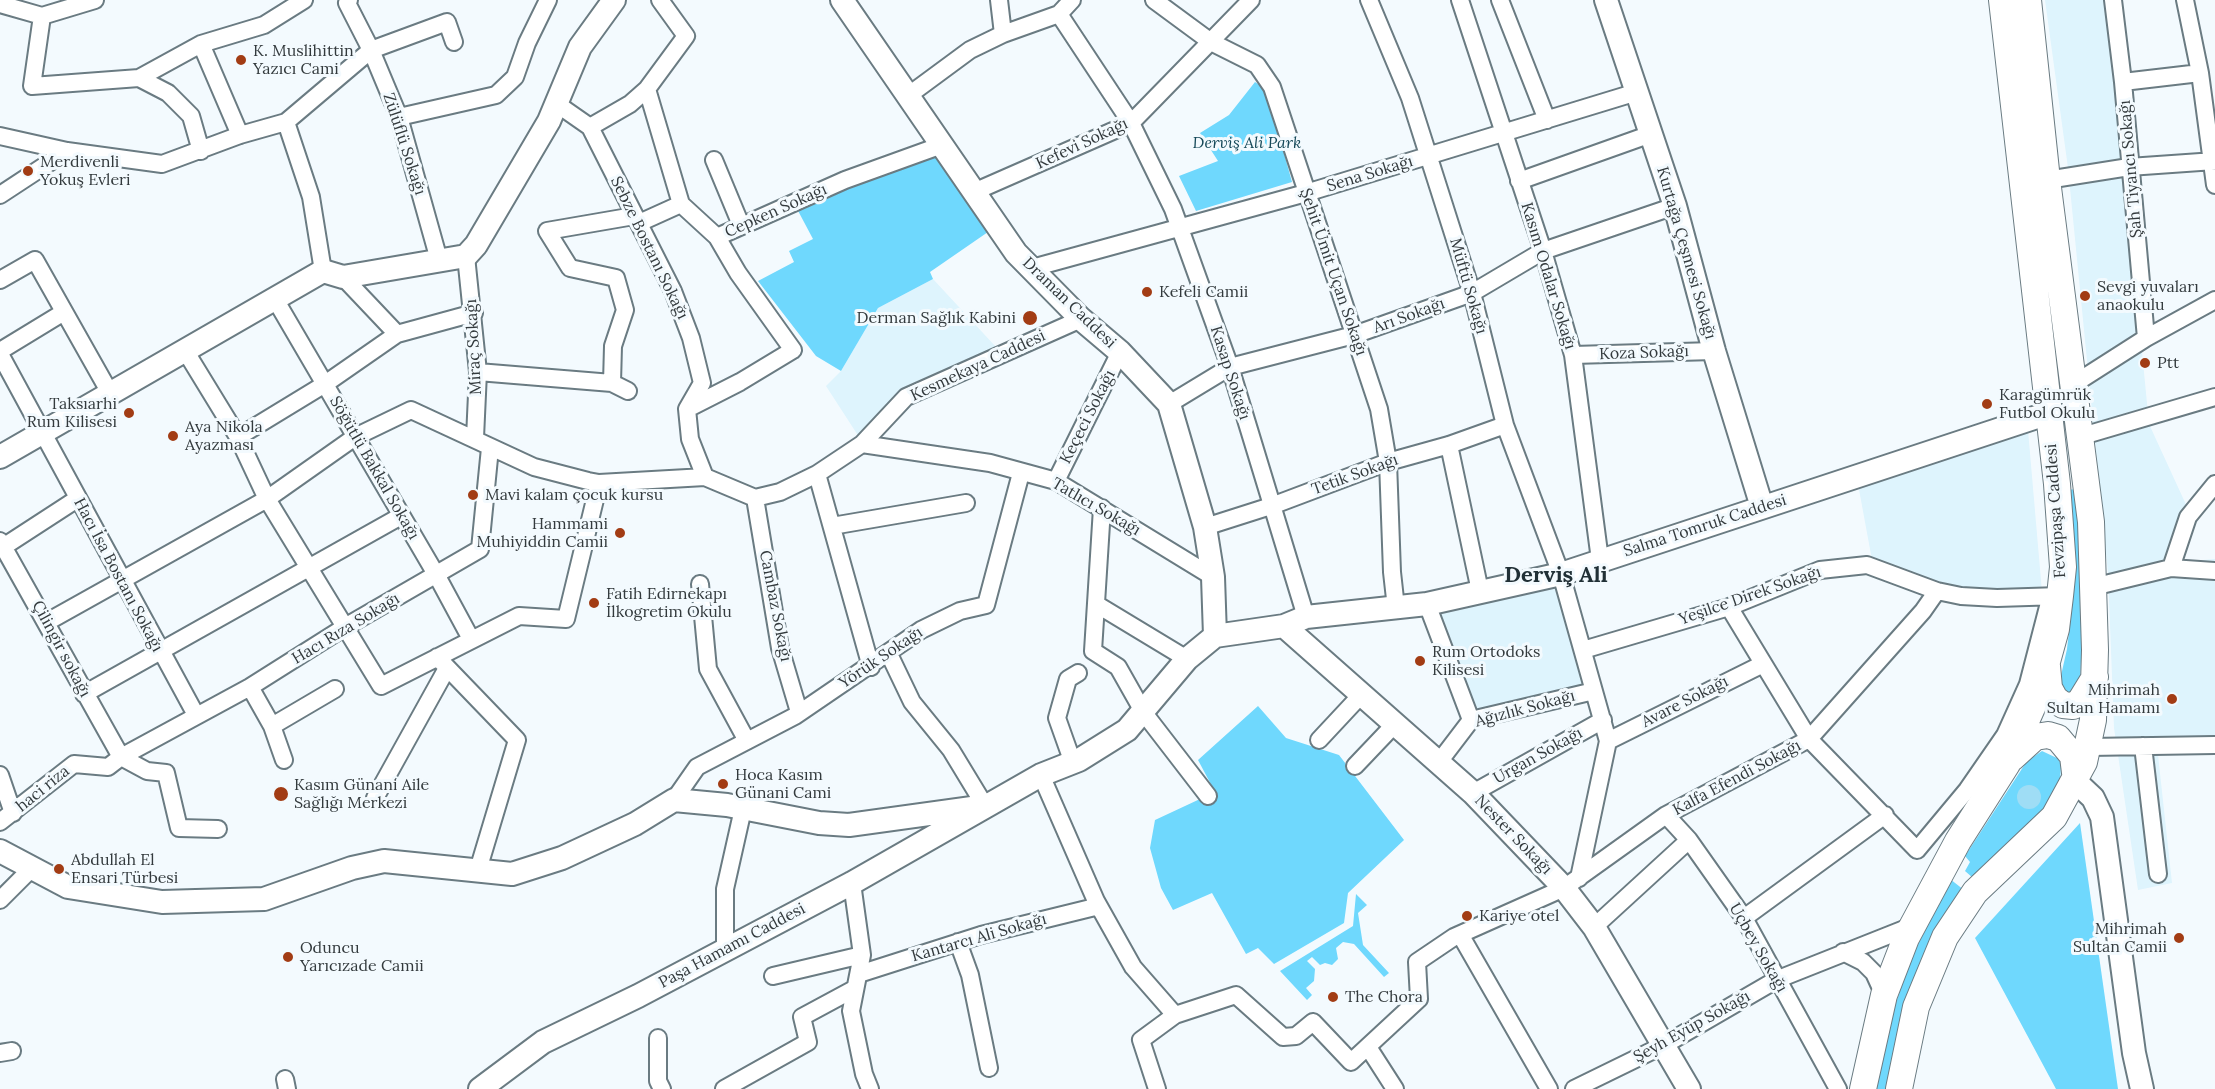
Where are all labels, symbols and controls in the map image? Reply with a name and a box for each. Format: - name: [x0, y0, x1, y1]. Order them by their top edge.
- place label: K. Muslihittin Yazıcı Cami: [253, 41, 354, 79]
- marker: K. Muslihittin Yazıcı Cami: [234, 53, 248, 67]
- street label: Zülüflü Sokağı: [378, 91, 430, 197]
- street label: Şah Tiyancı Sokağı: [2115, 99, 2147, 239]
- street label: Kefevi Sokağı: [1033, 114, 1131, 174]
- park label: Derviş Ali Park: [1193, 133, 1301, 153]
- place label: Merdivenli Yokuş Evleri: [40, 152, 130, 190]
- street label: Sena Sokağı: [1325, 152, 1415, 196]
- marker: Merdivenli Yokuş Evleri: [21, 164, 35, 178]
- street label: Kurtağa Çeşmesi Sokağı: [1652, 165, 1720, 341]
- street label: Sebze Bostanı Sokağı: [606, 173, 692, 323]
- street label: Cepken Sokağı: [722, 180, 830, 242]
- street label: Şehit Ümit Uçan Sokağı: [1295, 186, 1371, 358]
- street label: Kasım Odalar Sokağı: [1516, 200, 1580, 352]
- street label: Müftü Sokağı: [1445, 236, 1491, 336]
- street label: Draman Caddesi: [1018, 254, 1120, 352]
- place label: Sevgi yuvaları anaokulu: [2097, 277, 2199, 315]
- place label: Kefeli Camii: [1159, 282, 1248, 302]
- marker: Kefeli Camii: [1140, 285, 1154, 299]
- marker: Sevgi yuvaları anaokulu: [2078, 289, 2092, 303]
- street label: Arı Sokağı: [1371, 294, 1447, 338]
- street label: Miraç Sokağı: [462, 299, 486, 395]
- place label: Derman Sağlık Kabini: [857, 308, 1016, 328]
- marker: Derman Sağlık Kabini: [1021, 309, 1039, 327]
- street label: Kasap Sokağı: [1206, 324, 1254, 422]
- street label: Kesmekaya Caddesi: [908, 326, 1048, 406]
- street label: Koza Sokağı: [1599, 342, 1689, 364]
- place label: Ptt: [2157, 353, 2179, 373]
- marker: Ptt: [2138, 356, 2152, 370]
- street label: Keçeci Sokağı: [1056, 367, 1120, 467]
- place label: Karagümrük Futbol Okulu: [1999, 385, 2095, 423]
- street label: Söğütlü Bakkal Sokağı: [325, 393, 423, 543]
- place label: Taksıarhi Rum Kilisesi: [27, 394, 117, 432]
- marker: Karagümrük Futbol Okulu: [1980, 397, 1994, 411]
- marker: Taksıarhi Rum Kilisesi: [122, 406, 136, 420]
- place label: Aya Nikola Ayazması: [185, 417, 263, 455]
- marker: Aya Nikola Ayazması: [166, 429, 180, 443]
- street label: Fevzipaşa Caddesi: [2042, 443, 2070, 579]
- street label: Tetik Sokağı: [1309, 451, 1401, 499]
- street label: Tatlıcı Sokağı: [1048, 474, 1144, 540]
- place label: Mavi kalam çocuk kursu: [485, 485, 663, 505]
- marker: Mavi kalam çocuk kursu: [466, 488, 480, 502]
- street label: Salma Tomruk Caddesi: [1621, 491, 1789, 561]
- street label: Hacı İsa Bostanı Sokağı: [69, 495, 167, 655]
- place label: Hammami Muhiyiddin Camii: [477, 514, 608, 552]
- marker: Hammami Muhiyiddin Camii: [613, 526, 627, 540]
- street label: Cambaz Sokağı: [755, 549, 795, 663]
- district label: Derviş Ali: [1504, 563, 1608, 589]
- street label: Yeşilce Direk Sokağı: [1676, 563, 1824, 629]
- place label: Fatih Edirnekapı İlkogretim Okulu: [606, 584, 732, 622]
- street label: Hacı Rıza Sokağı: [289, 589, 403, 669]
- marker: Fatih Edirnekapı İlkogretim Okulu: [587, 596, 601, 610]
- street label: Çilingir sokağı: [28, 597, 94, 701]
- street label: Yörük Sokağı: [836, 623, 926, 693]
- place label: Rum Ortodoks Kilisesi: [1432, 642, 1540, 680]
- marker: Rum Ortodoks Kilisesi: [1413, 654, 1427, 668]
- street label: Avare Sokağı: [1639, 672, 1731, 732]
- place label: Mihrimah Sultan Hamamı: [2047, 680, 2160, 718]
- street label: Ağızlık Sokağı: [1473, 686, 1577, 732]
- marker: Mihrimah Sultan Hamamı: [2165, 692, 2179, 706]
- street label: Urgan Sokağı: [1490, 724, 1586, 788]
- street label: Kalfa Efendi Sokağı: [1670, 736, 1804, 820]
- street label: haci riza: [13, 762, 73, 816]
- place label: Hoca Kasım Günani Cami: [735, 765, 831, 803]
- place label: Kasım Günani Aile Sağlığı Merkezi: [294, 775, 429, 813]
- marker: Hoca Kasım Günani Cami: [716, 777, 730, 791]
- marker: Kasım Günani Aile Sağlığı Merkezi: [272, 785, 290, 803]
- street label: Nester Sokağı: [1470, 791, 1556, 879]
- place label: Abdullah El Ensari Türbesi: [71, 850, 178, 888]
- marker: Abdullah El Ensari Türbesi: [52, 862, 66, 876]
- street label: Paşa Hamamı Caddesi: [656, 899, 808, 993]
- street label: Uçbey Sokağı: [1725, 900, 1791, 996]
- place label: Kariye otel: [1479, 906, 1559, 926]
- marker: Kariye otel: [1460, 909, 1474, 923]
- street label: Kantarcı Ali Sokağı: [909, 910, 1049, 966]
- place label: Mihrimah Sultan Camii: [2073, 919, 2167, 957]
- marker: Mihrimah Sultan Camii: [2172, 931, 2186, 945]
- place label: Oduncu Yarıcızade Camii: [300, 938, 424, 976]
- marker: Oduncu Yarıcızade Camii: [281, 950, 295, 964]
- place label: The Chora: [1345, 987, 1423, 1007]
- street label: Şeyh Eyüp Sokağı: [1630, 987, 1754, 1067]
- marker: The Chora: [1326, 990, 1340, 1004]

